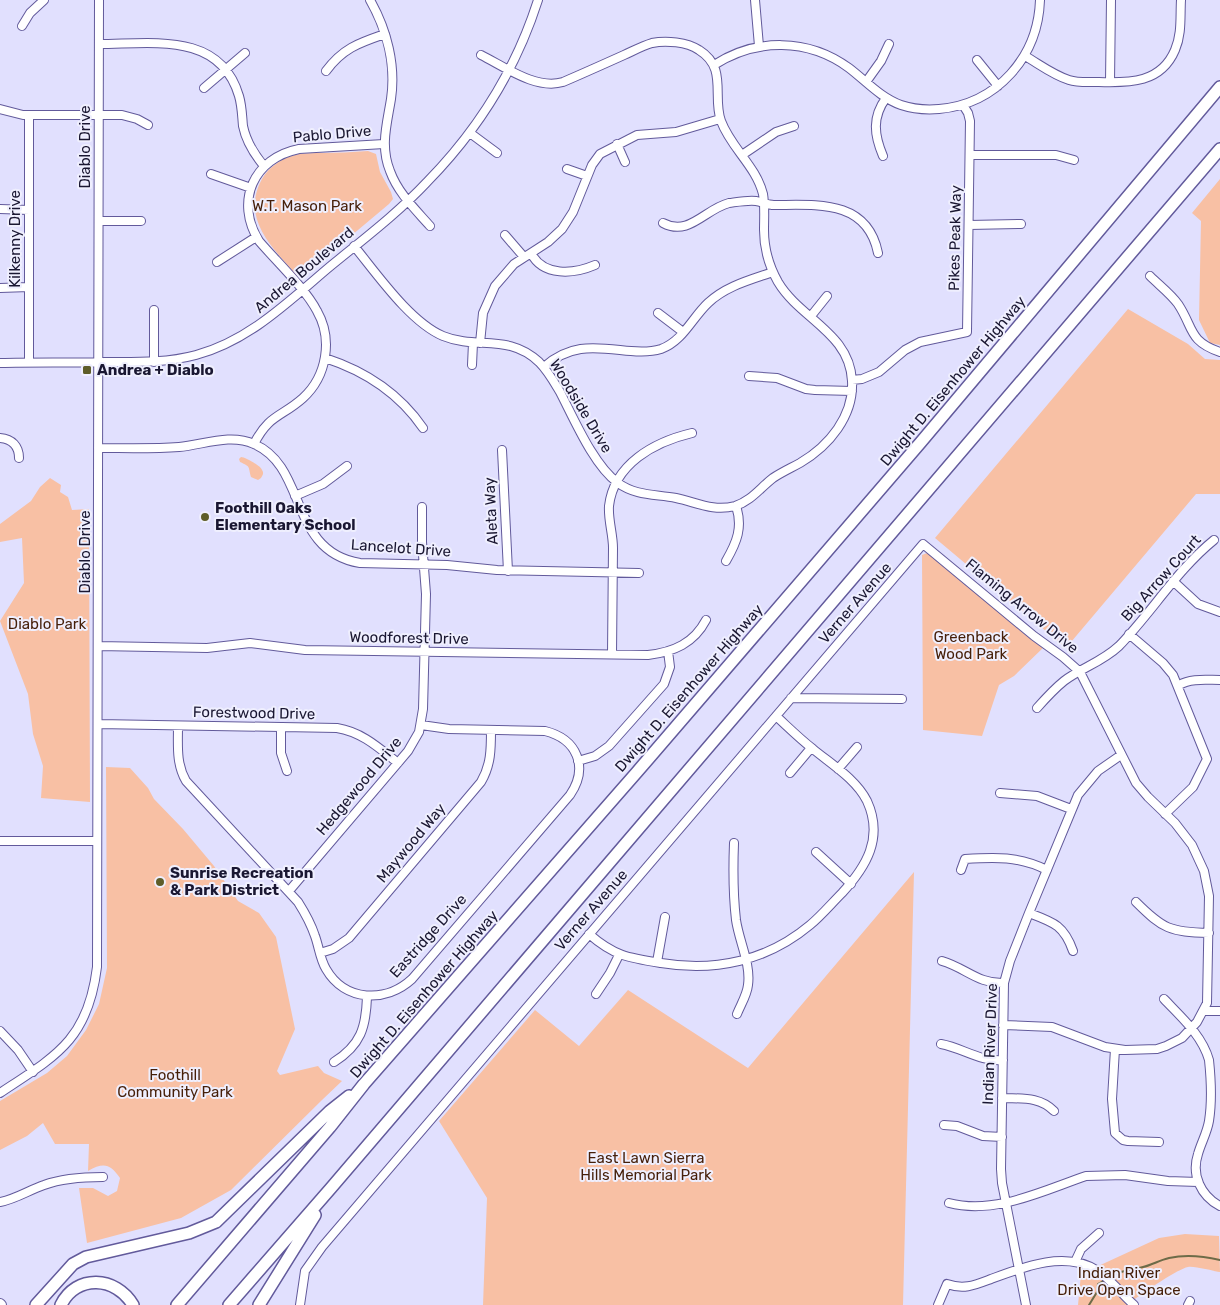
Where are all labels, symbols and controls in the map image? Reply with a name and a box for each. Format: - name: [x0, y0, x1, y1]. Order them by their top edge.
- street label: Diablo Drive: [76, 105, 94, 189]
- street label: Pablo Drive: [292, 122, 372, 146]
- street label: Pikes Peak Way: [945, 185, 965, 291]
- street label: Kilkenny Drive: [6, 190, 24, 288]
- park label: W.T. Mason Park: [252, 197, 362, 215]
- street label: Andrea Boulevard: [251, 223, 357, 317]
- street label: Dwight D. Eisenhower Highway: [877, 292, 1029, 470]
- street label: Woodside Drive: [546, 356, 616, 456]
- place label: Andrea + Diablo: [97, 361, 214, 379]
- marker: Andrea + Diablo: [81, 364, 93, 376]
- street label: Aleta Way: [480, 477, 502, 545]
- place label: Foothill Oaks Elementary School: [215, 499, 356, 534]
- street label: Diablo Drive: [76, 510, 94, 594]
- marker: Foothill Oaks Elementary School: [199, 511, 211, 523]
- street label: Big Arrow Court: [1117, 531, 1205, 625]
- street label: Lancelot Drive: [350, 536, 452, 560]
- street label: Flaming Arrow Drive: [962, 555, 1082, 657]
- street label: Verner Avenue: [815, 559, 895, 647]
- street label: Dwight D. Eisenhower Highway: [611, 600, 767, 776]
- park label: Diablo Park: [8, 615, 86, 633]
- street label: Woodforest Drive: [349, 628, 469, 648]
- park label: Greenback Wood Park: [934, 628, 1009, 663]
- street label: Forestwood Drive: [193, 703, 315, 723]
- street label: Hedgewood Drive: [313, 733, 405, 839]
- street label: Maywood Way: [373, 800, 449, 886]
- place label: Sunrise Recreation & Park District: [170, 864, 313, 899]
- street label: Verner Avenue: [551, 866, 631, 954]
- marker: Sunrise Recreation & Park District: [154, 876, 166, 888]
- street label: Eastridge Drive: [386, 890, 470, 982]
- street label: Dwight D. Eisenhower Highway: [346, 906, 502, 1082]
- street label: Indian River Drive: [979, 983, 1001, 1105]
- park label: Foothill Community Park: [117, 1066, 233, 1101]
- park label: East Lawn Sierra Hills Memorial Park: [580, 1149, 712, 1184]
- park label: Indian River Drive Open Space: [1057, 1264, 1181, 1299]

